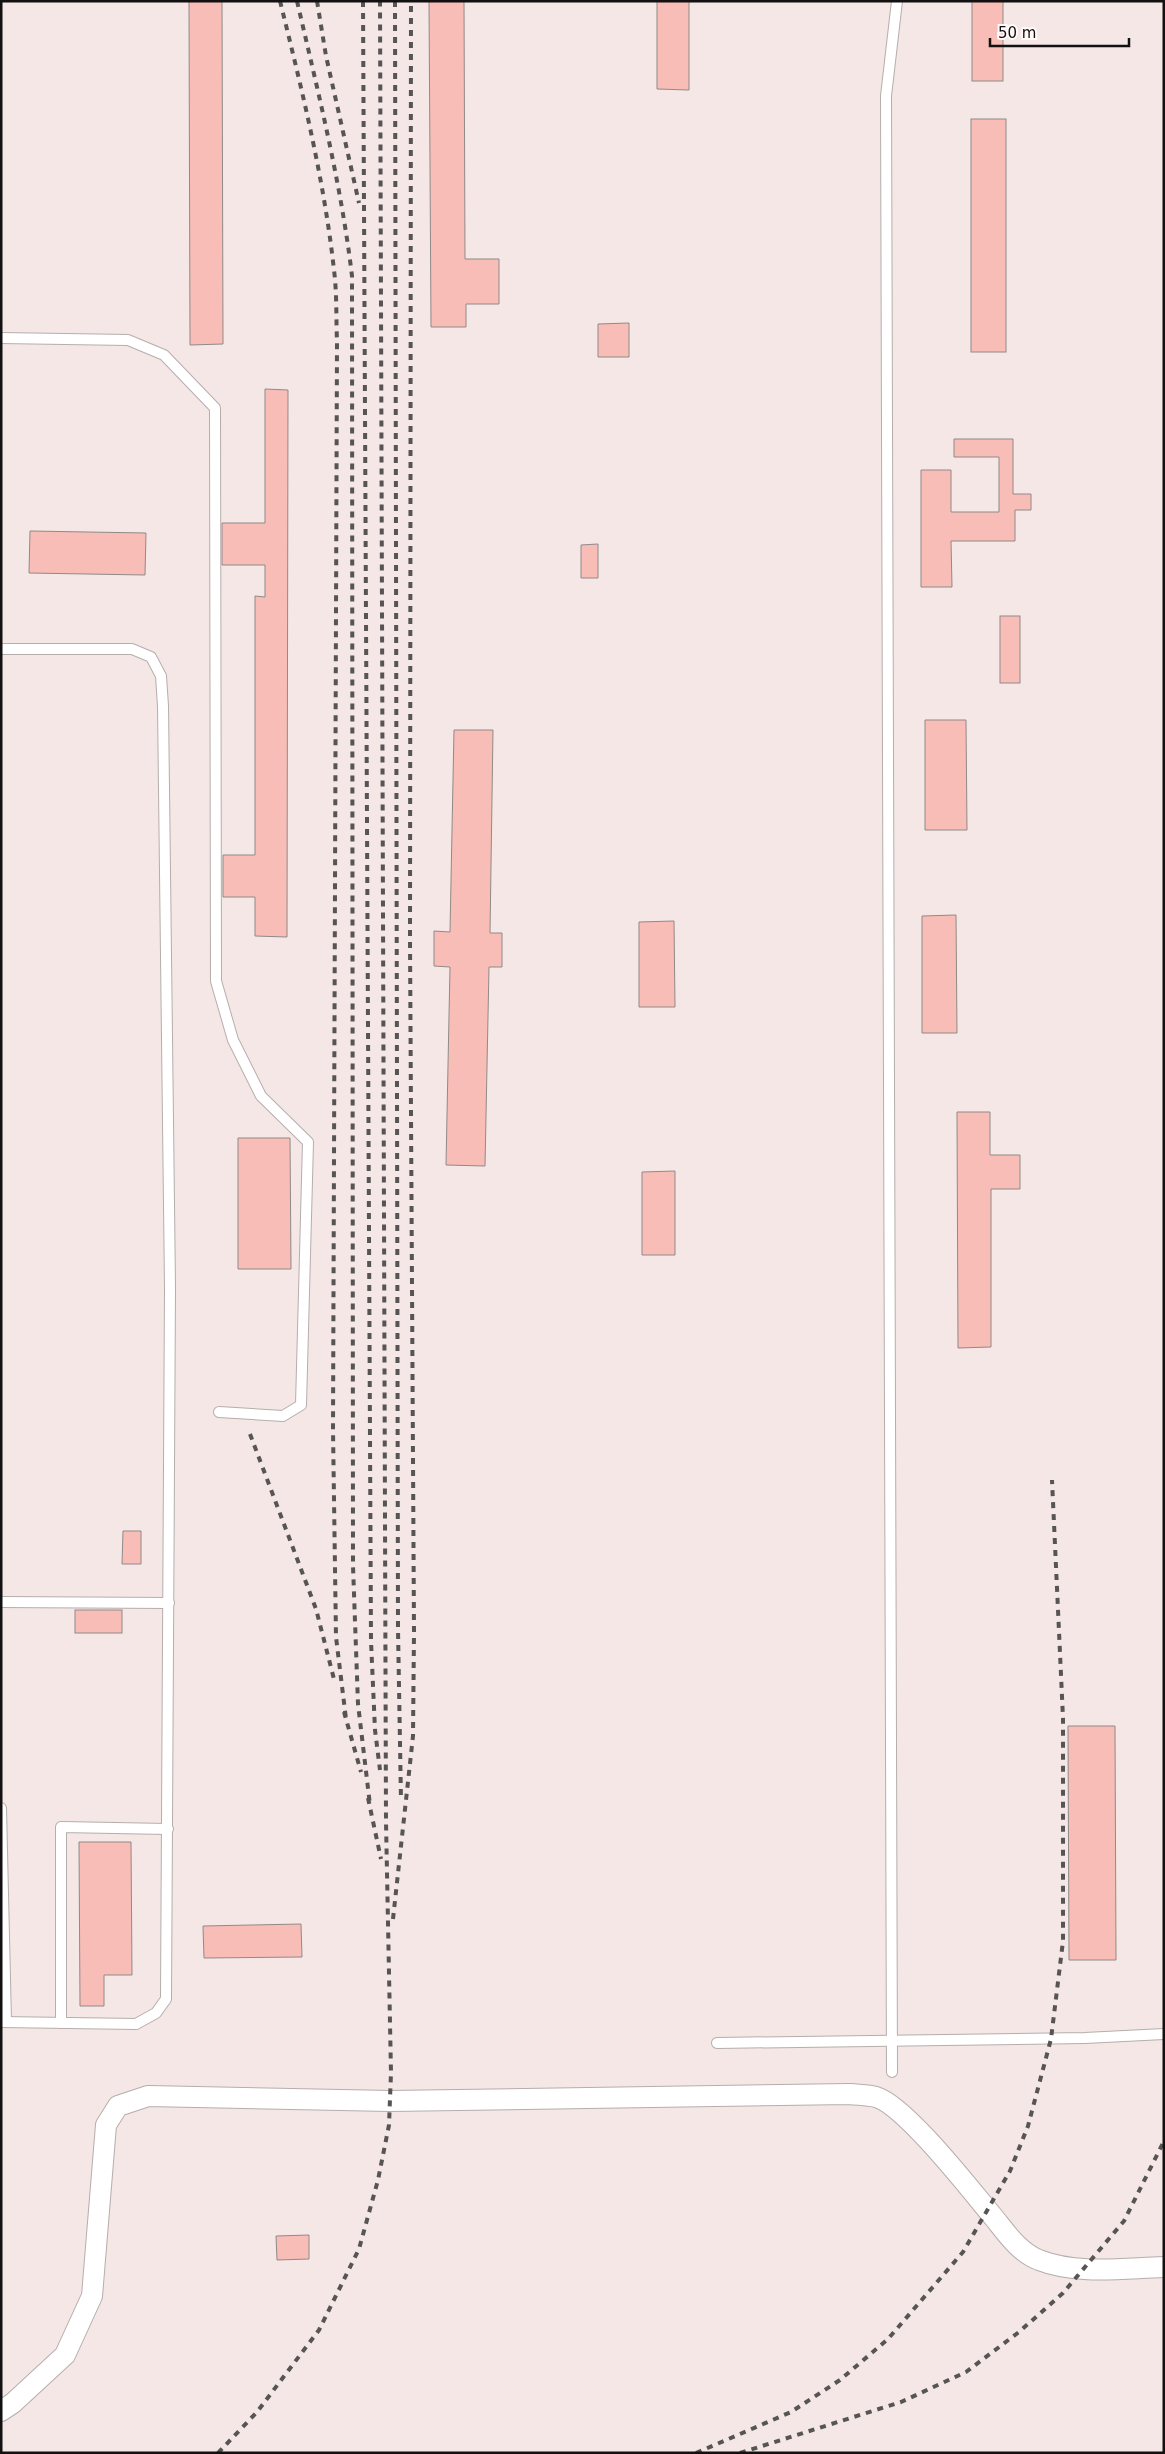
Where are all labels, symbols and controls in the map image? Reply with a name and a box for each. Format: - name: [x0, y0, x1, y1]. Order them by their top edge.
- scale bar: [990, 15, 1129, 47]
- text: 50 m: [998, 24, 1036, 42]

